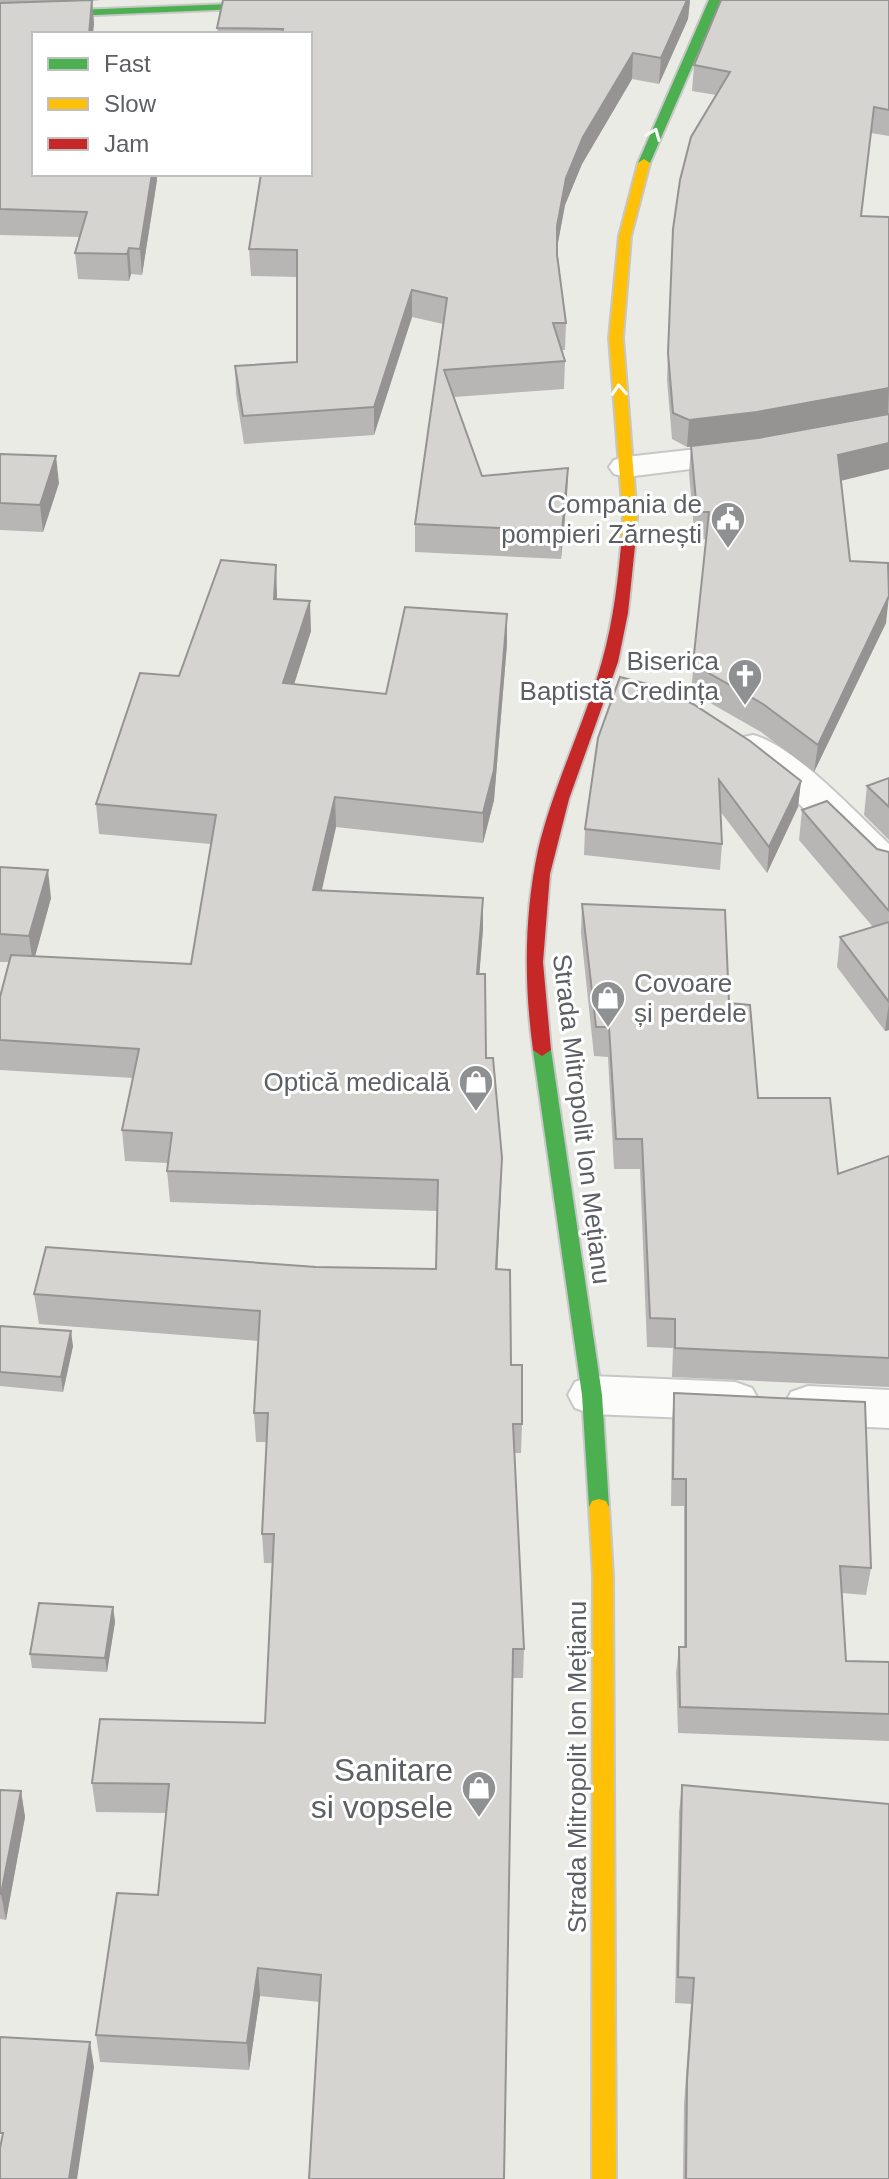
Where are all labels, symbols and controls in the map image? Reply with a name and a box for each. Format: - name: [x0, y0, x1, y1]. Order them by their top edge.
- legend: [32, 32, 312, 176]
- text: Fast: [104, 50, 151, 77]
- text: Slow: [104, 90, 157, 117]
- one-way arrow: [644, 128, 661, 142]
- text: Jam: [104, 130, 149, 157]
- one-way arrow: [611, 383, 628, 396]
- place label: Compania de pompieri Zărnești: [501, 489, 702, 549]
- public building icon: Compania de pompieri Zărnești: [709, 500, 747, 550]
- place label: Biserica Baptistă Credința: [520, 646, 720, 706]
- church icon: Biserica Baptistă Credința: [726, 657, 764, 707]
- street label: Strada Mitropolit Ion Mețianu: [547, 952, 617, 1286]
- place label: Covoare și perdele: [634, 968, 747, 1028]
- shop icon: Covoare și perdele: [589, 979, 627, 1029]
- shop icon: Optică medicală: [457, 1063, 495, 1113]
- place label: Optică medicală: [264, 1067, 451, 1097]
- street label: Strada Mitropolit Ion Mețianu: [562, 1601, 592, 1933]
- place label: Sanitare si vopsele: [311, 1752, 453, 1825]
- shop icon: Sanitare si vopsele: [460, 1769, 498, 1819]

